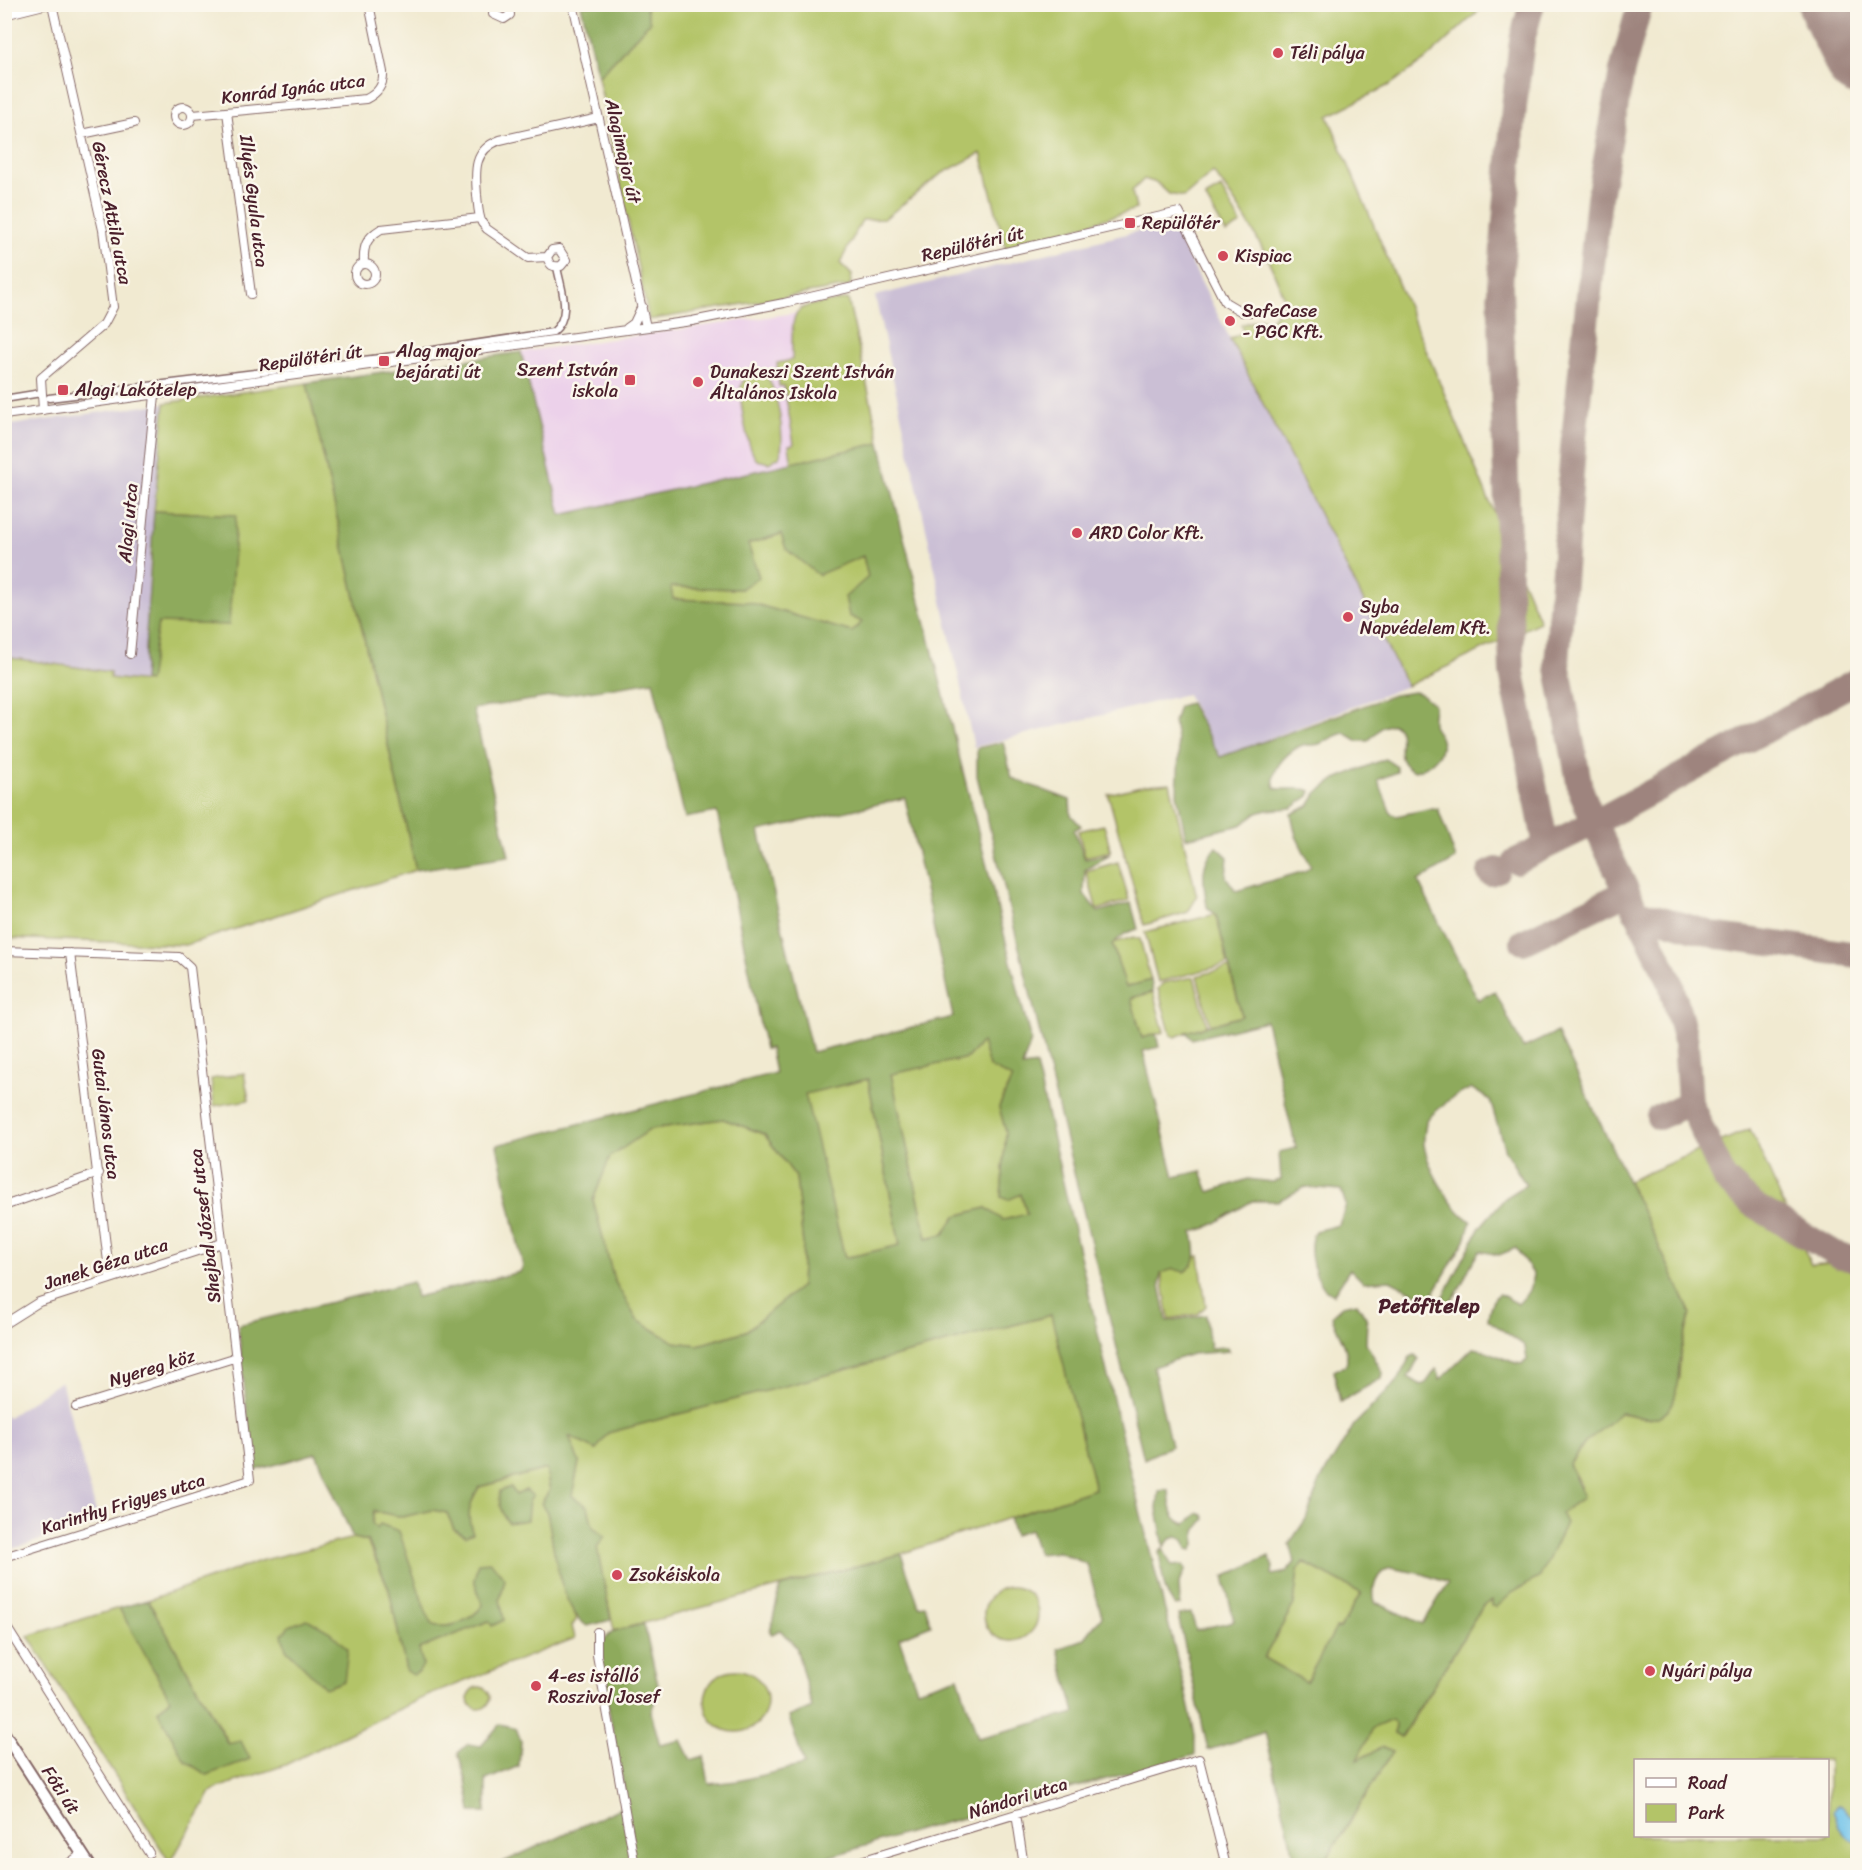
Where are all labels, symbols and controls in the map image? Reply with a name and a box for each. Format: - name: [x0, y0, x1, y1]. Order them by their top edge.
- place label: Téli pálya: [1290, 37, 1365, 69]
- marker: Téli pálya: [1271, 46, 1285, 60]
- street label: Konrád Ignác utca: [219, 64, 368, 114]
- street label: Alagimajor út: [595, 94, 651, 207]
- street label: Illyés Gyula utca: [230, 132, 278, 269]
- street label: Gérecz Attila utca: [82, 139, 142, 288]
- place label: Repülőtér: [1142, 207, 1221, 239]
- marker: Repülőtér: [1123, 216, 1137, 230]
- street label: Repülőtéri út: [918, 217, 1028, 271]
- place label: Kispiac: [1235, 240, 1292, 272]
- marker: Kispiac: [1216, 249, 1230, 263]
- place label: SafeCase - PGC Kft.: [1242, 295, 1324, 348]
- marker: SafeCase - PGC Kft.: [1223, 314, 1237, 328]
- street label: Repülőtéri út: [257, 335, 365, 381]
- place label: Alag major bejárati út: [395, 335, 482, 388]
- marker: Alag major bejárati út: [377, 354, 391, 368]
- place label: Szent István iskola: [517, 354, 618, 407]
- place label: Dunakeszi Szent István Általános Iskola: [709, 356, 894, 409]
- marker: Szent István iskola: [623, 373, 637, 387]
- place label: Alagi Lakótelep: [74, 374, 197, 406]
- marker: Dunakeszi Szent István Általános Iskola: [691, 375, 705, 389]
- marker: Alagi Lakótelep: [56, 383, 70, 397]
- street label: Alagi utca: [109, 482, 147, 565]
- place label: ARD Color Kft.: [1088, 517, 1205, 549]
- marker: ARD Color Kft.: [1070, 526, 1084, 540]
- place label: Syba Napvédelem Kft.: [1360, 591, 1491, 644]
- marker: Syba Napvédelem Kft.: [1341, 610, 1355, 624]
- street label: Gutai János utca: [82, 1047, 130, 1181]
- street label: Shejbal József utca: [180, 1147, 230, 1305]
- street label: Janek Géza utca: [39, 1229, 173, 1299]
- district label: Petőfitelep: [1378, 1289, 1480, 1324]
- street label: Nyereg köz: [105, 1340, 200, 1396]
- street label: Karinthy Frigyes utca: [37, 1464, 209, 1544]
- place label: Zsokéiskola: [629, 1559, 720, 1591]
- marker: Zsokéiskola: [610, 1568, 624, 1582]
- place label: Nyári pálya: [1662, 1655, 1753, 1687]
- place label: 4-es istálló Roszival Josef: [548, 1660, 662, 1713]
- marker: Nyári pálya: [1643, 1664, 1657, 1678]
- marker: 4-es istálló Roszival Josef: [529, 1679, 543, 1693]
- street label: Fóti út: [33, 1759, 89, 1821]
- legend: [1634, 1759, 1829, 1837]
- text: Road: [1688, 1767, 1728, 1799]
- street label: Nándori utca: [964, 1768, 1072, 1828]
- text: Park: [1688, 1797, 1725, 1829]

